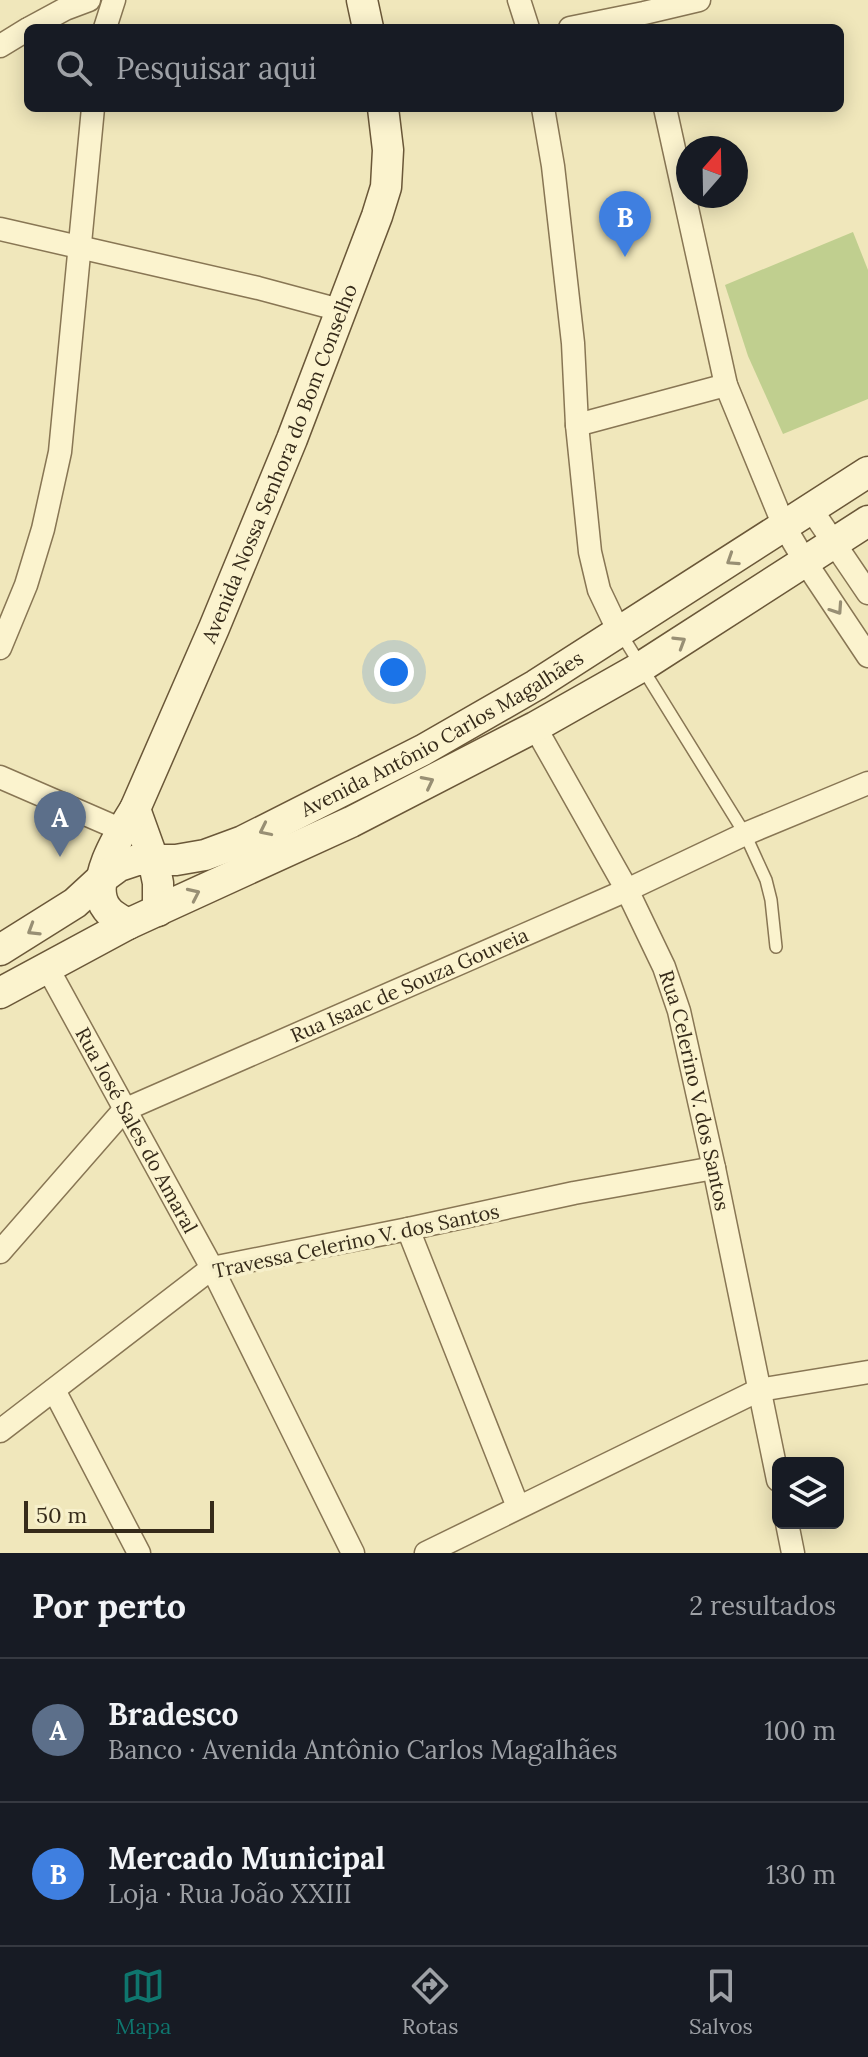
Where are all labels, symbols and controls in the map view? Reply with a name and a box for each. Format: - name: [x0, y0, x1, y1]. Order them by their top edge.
- search box: [24, 24, 844, 112]
- icon: search: [52, 46, 96, 90]
- text: Pesquisar aqui: [116, 49, 317, 87]
- north arrow: [676, 136, 748, 208]
- pin: B: [599, 191, 651, 257]
- street label: Avenida Nossa Senhora do Bom Conselho: [196, 280, 362, 648]
- one-way arrow: [726, 550, 740, 565]
- one-way arrow: [827, 600, 842, 615]
- one-way arrow: [671, 636, 686, 651]
- street label: Avenida Antônio Carlos Magalhães: [295, 645, 588, 822]
- your location: [374, 652, 414, 692]
- one-way arrow: [420, 776, 435, 791]
- pin: A: [34, 791, 86, 857]
- one-way arrow: [258, 820, 273, 836]
- one-way arrow: [186, 888, 200, 904]
- one-way arrow: [27, 921, 42, 936]
- street label: Rua Isaac de Souza Gouveia: [286, 922, 532, 1048]
- street label: Rua Celerino V. dos Santos: [654, 967, 735, 1213]
- street label: Rua José Sales do Amaral: [70, 1023, 203, 1237]
- street label: Travessa Celerino V. dos Santos: [210, 1198, 501, 1283]
- map controls: [772, 1457, 844, 1529]
- button: layers: [772, 1457, 844, 1529]
- scale bar: [24, 1497, 214, 1533]
- text: 50 m: [36, 1501, 87, 1529]
- text: Por perto: [32, 1584, 186, 1627]
- text: 2 resultados: [689, 1589, 836, 1622]
- text: Bradesco: [108, 1695, 239, 1733]
- text: A: [49, 1714, 67, 1747]
- text: 100 m: [764, 1714, 836, 1747]
- text: Banco · Avenida Antônio Carlos Magalhães: [108, 1733, 618, 1766]
- text: Mercado Municipal: [108, 1839, 385, 1877]
- text: B: [49, 1858, 67, 1891]
- text: 130 m: [766, 1858, 836, 1891]
- text: Loja · Rua João XXIII: [108, 1877, 352, 1910]
- tab: Mapa: [115, 1964, 171, 2040]
- tab: Rotas: [402, 1964, 458, 2040]
- tab: Salvos: [689, 1964, 753, 2040]

